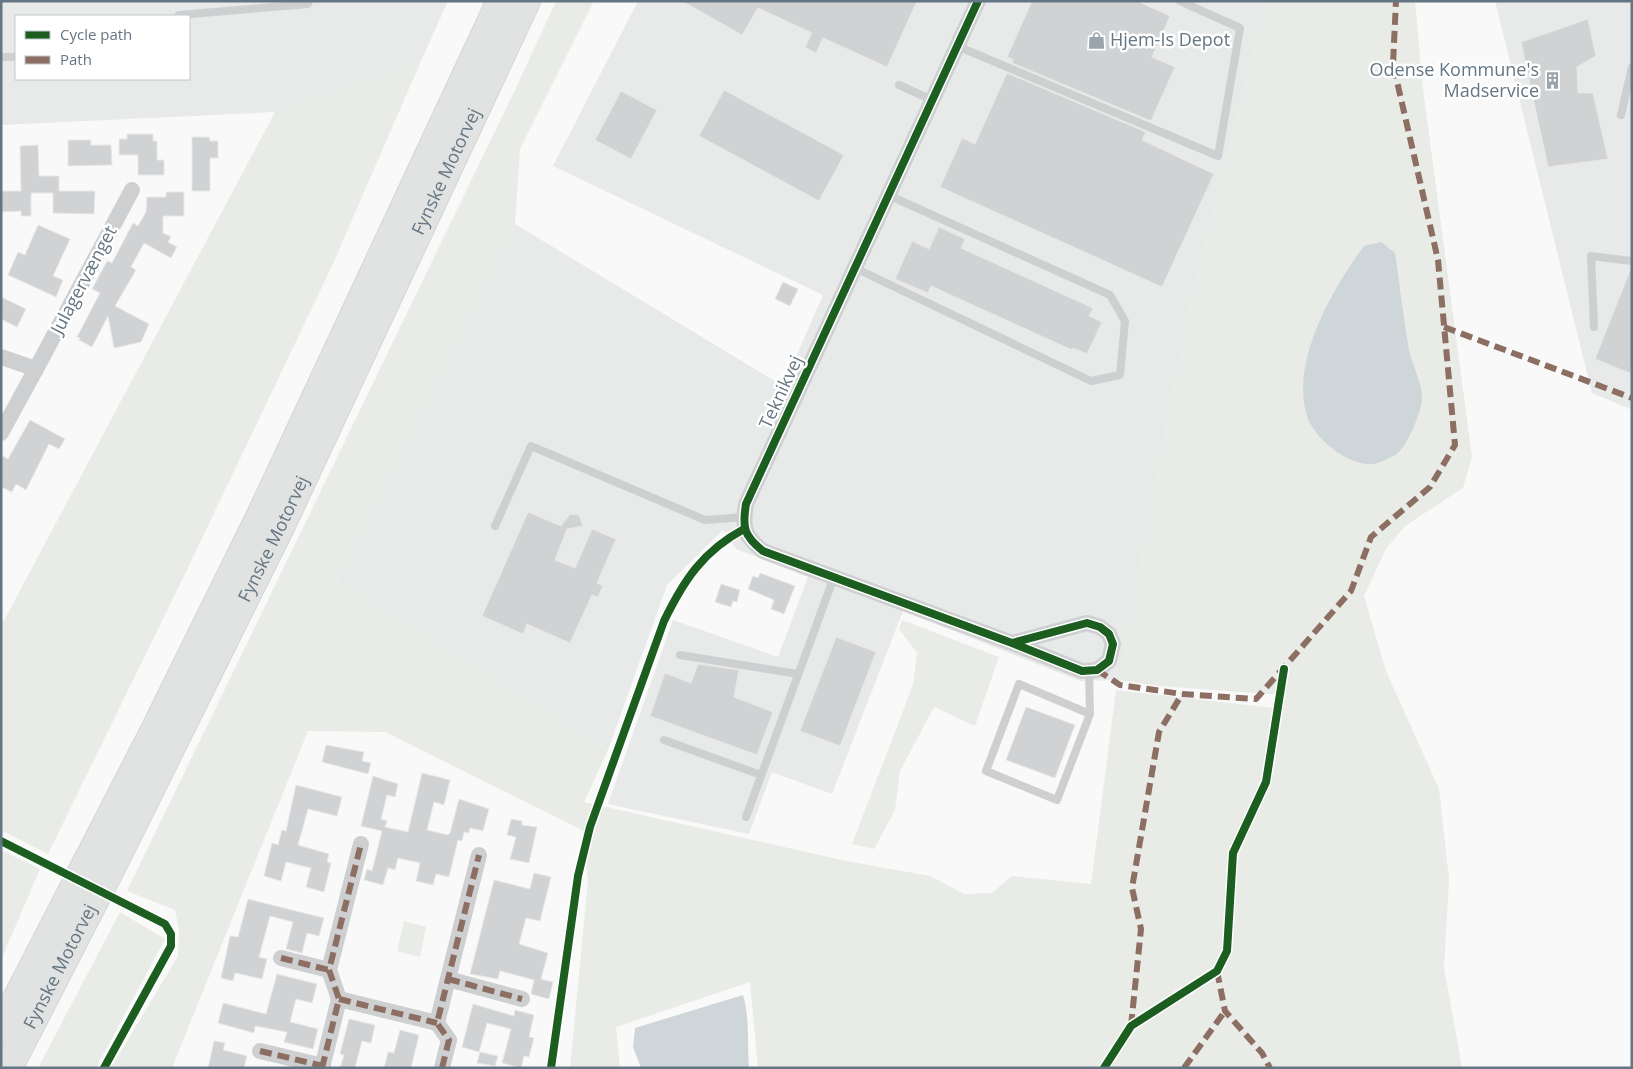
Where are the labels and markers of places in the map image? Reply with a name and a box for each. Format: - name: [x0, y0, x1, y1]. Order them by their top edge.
- place label: Hjem-Is Depot: [1110, 27, 1230, 51]
- shop icon: Hjem-Is Depot: [1086, 30, 1106, 50]
- place label: Odense Kommune's Madservice: [1370, 57, 1539, 102]
- building icon: Odense Kommune's Madservice: [1543, 70, 1563, 90]

